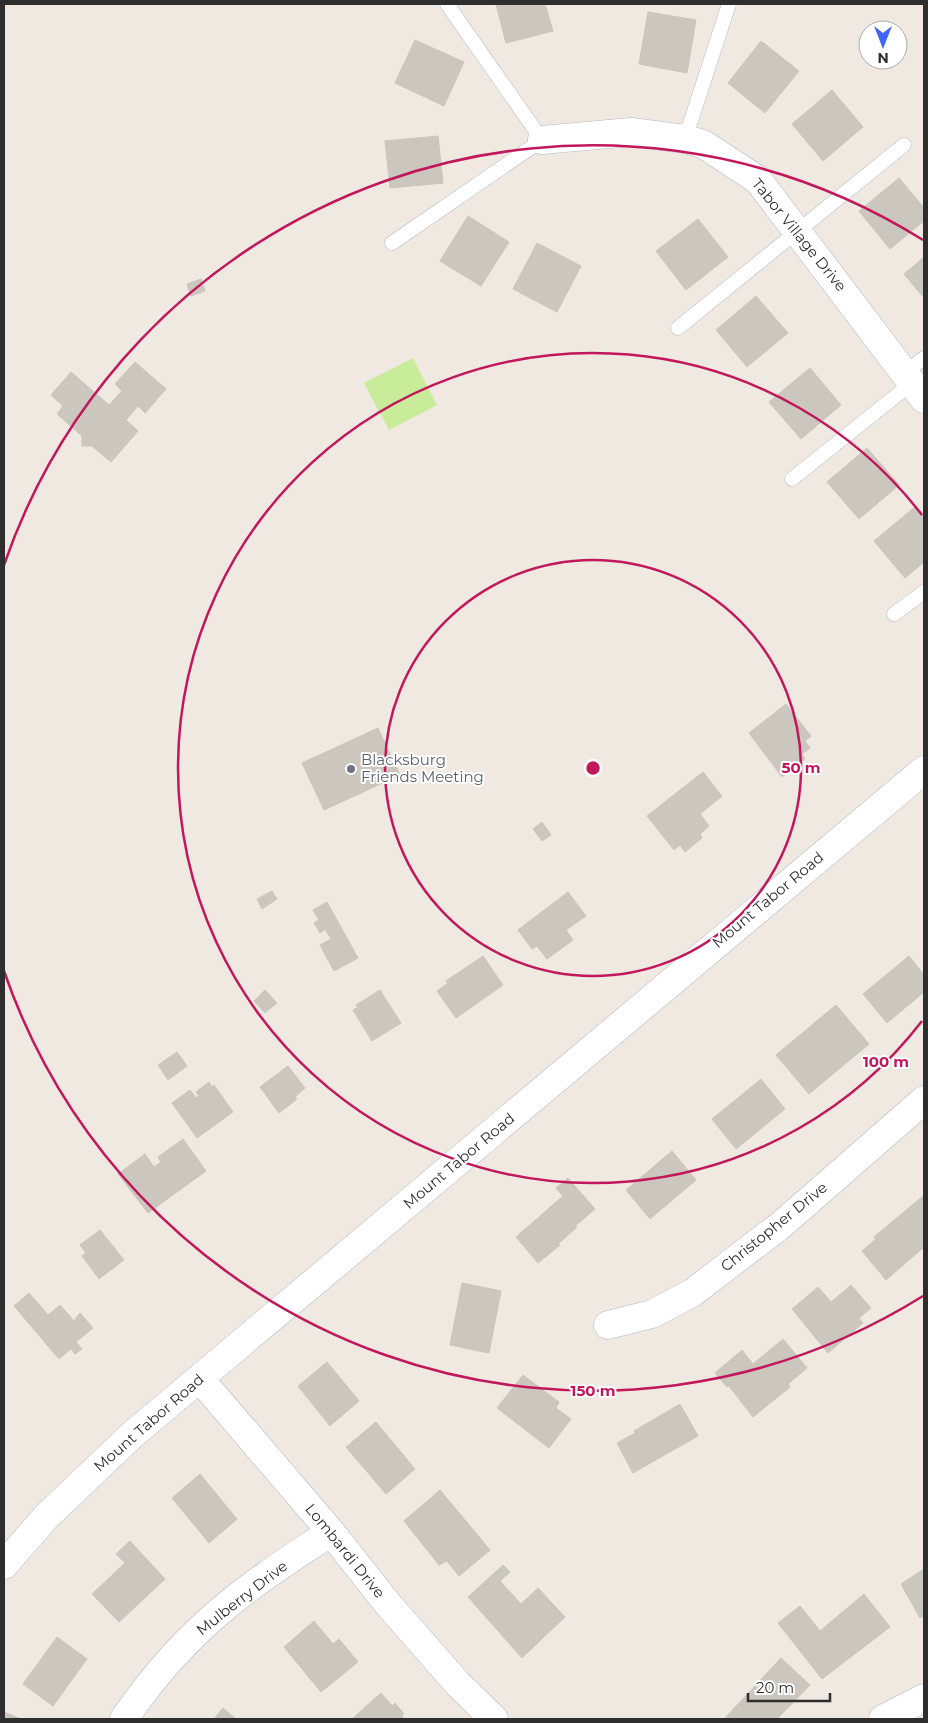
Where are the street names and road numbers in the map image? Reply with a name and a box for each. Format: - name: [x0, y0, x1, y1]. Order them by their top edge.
- street label: Tabor Village Drive: [748, 174, 851, 295]
- street label: Mount Tabor Road: [708, 847, 827, 952]
- street label: Mount Tabor Road: [399, 1108, 518, 1213]
- street label: Christopher Drive: [716, 1178, 831, 1275]
- street label: Mount Tabor Road: [90, 1370, 208, 1476]
- street label: Lombardi Drive: [301, 1500, 389, 1602]
- street label: Mulberry Drive: [192, 1556, 291, 1639]

